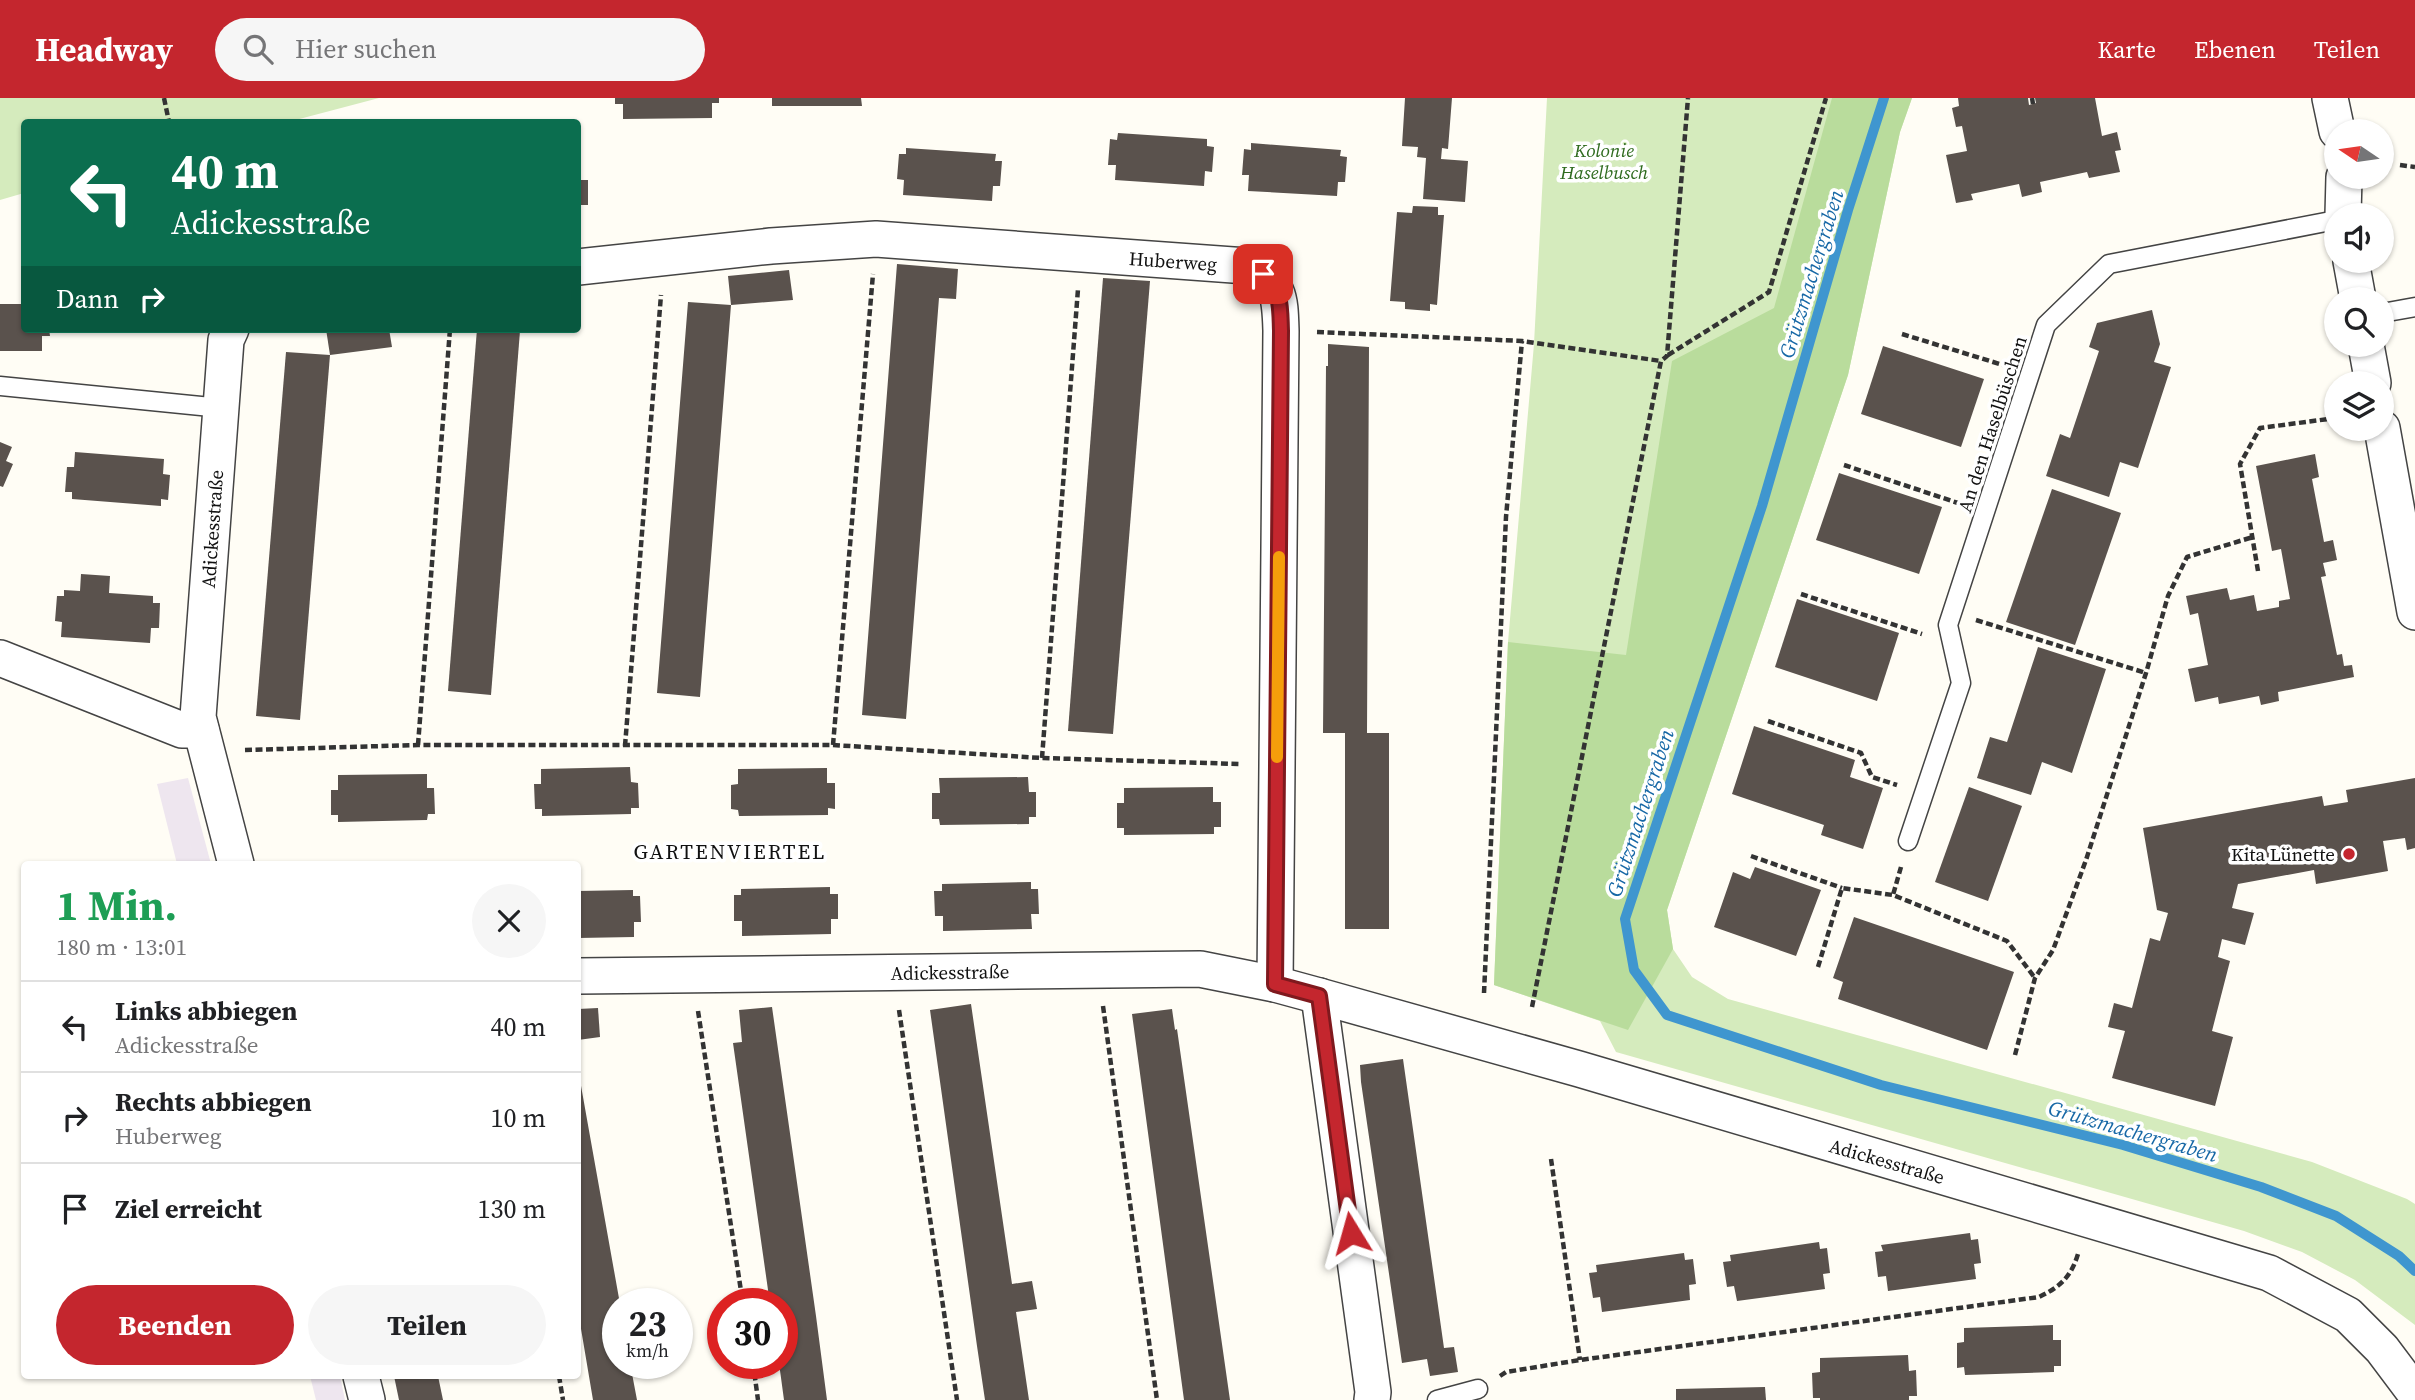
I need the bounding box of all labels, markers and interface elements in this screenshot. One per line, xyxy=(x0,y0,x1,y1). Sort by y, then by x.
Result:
search box xyxy=(215,18,705,81)
text: Headway xyxy=(35,27,173,72)
icon: search xyxy=(239,30,277,68)
text: Hier suchen xyxy=(295,31,437,67)
text: Karte xyxy=(2097,33,2156,66)
text: Ebenen xyxy=(2194,33,2276,66)
text: Teilen xyxy=(2314,33,2380,66)
north arrow xyxy=(2324,119,2394,189)
map controls xyxy=(2324,119,2394,441)
text: 40 m xyxy=(171,137,279,204)
park label: Kolonie Haselbusch xyxy=(1559,137,1649,185)
icon: left xyxy=(56,147,147,238)
water label: Grützmachergraben xyxy=(1772,186,1850,362)
text: Adickesstraße xyxy=(171,201,371,245)
button: sound xyxy=(2324,203,2394,273)
pin xyxy=(1233,244,1293,304)
street label: Huberweg xyxy=(1128,245,1218,277)
icon: arrive xyxy=(1244,255,1282,293)
icon: right xyxy=(133,280,171,318)
text: Dann xyxy=(56,281,119,317)
button: search xyxy=(2324,287,2394,357)
street label: An den Haselbüschen xyxy=(1951,332,2033,516)
button: layers xyxy=(2324,371,2394,441)
street label: Adickesstraße xyxy=(195,469,229,589)
water label: Grützmachergraben xyxy=(1599,725,1681,900)
district label: GARTENVIERTEL xyxy=(633,837,827,866)
place label: Kita Lünette xyxy=(2231,841,2335,867)
marker: Kita Lünette xyxy=(2341,846,2357,862)
text: 1 Min. xyxy=(56,876,177,934)
button: close xyxy=(472,884,546,958)
text: 180 m · 13:01 xyxy=(56,931,187,963)
street label: Adickesstraße xyxy=(891,958,1009,986)
text: Links abbiegen xyxy=(115,993,298,1029)
icon: left xyxy=(56,1008,94,1046)
text: 40 m xyxy=(491,1009,546,1045)
text: Adickesstraße xyxy=(115,1029,259,1061)
text: Rechts abbiegen xyxy=(115,1084,312,1120)
water label: Grützmachergraben xyxy=(2045,1093,2221,1169)
icon: right xyxy=(56,1099,94,1137)
text: 10 m xyxy=(491,1100,546,1136)
text: Huberweg xyxy=(115,1120,222,1152)
street label: Adickesstraße xyxy=(1826,1132,1948,1190)
icon: arrive xyxy=(56,1190,94,1228)
text: Ziel erreicht xyxy=(115,1191,262,1227)
text: 130 m xyxy=(478,1191,546,1227)
position arrow xyxy=(1314,1196,1388,1270)
button: Beenden xyxy=(56,1285,294,1365)
button: Teilen xyxy=(308,1285,546,1365)
speed limit sign: 30 xyxy=(707,1288,798,1379)
text: 23 xyxy=(629,1300,666,1348)
text: km/h xyxy=(626,1338,669,1363)

